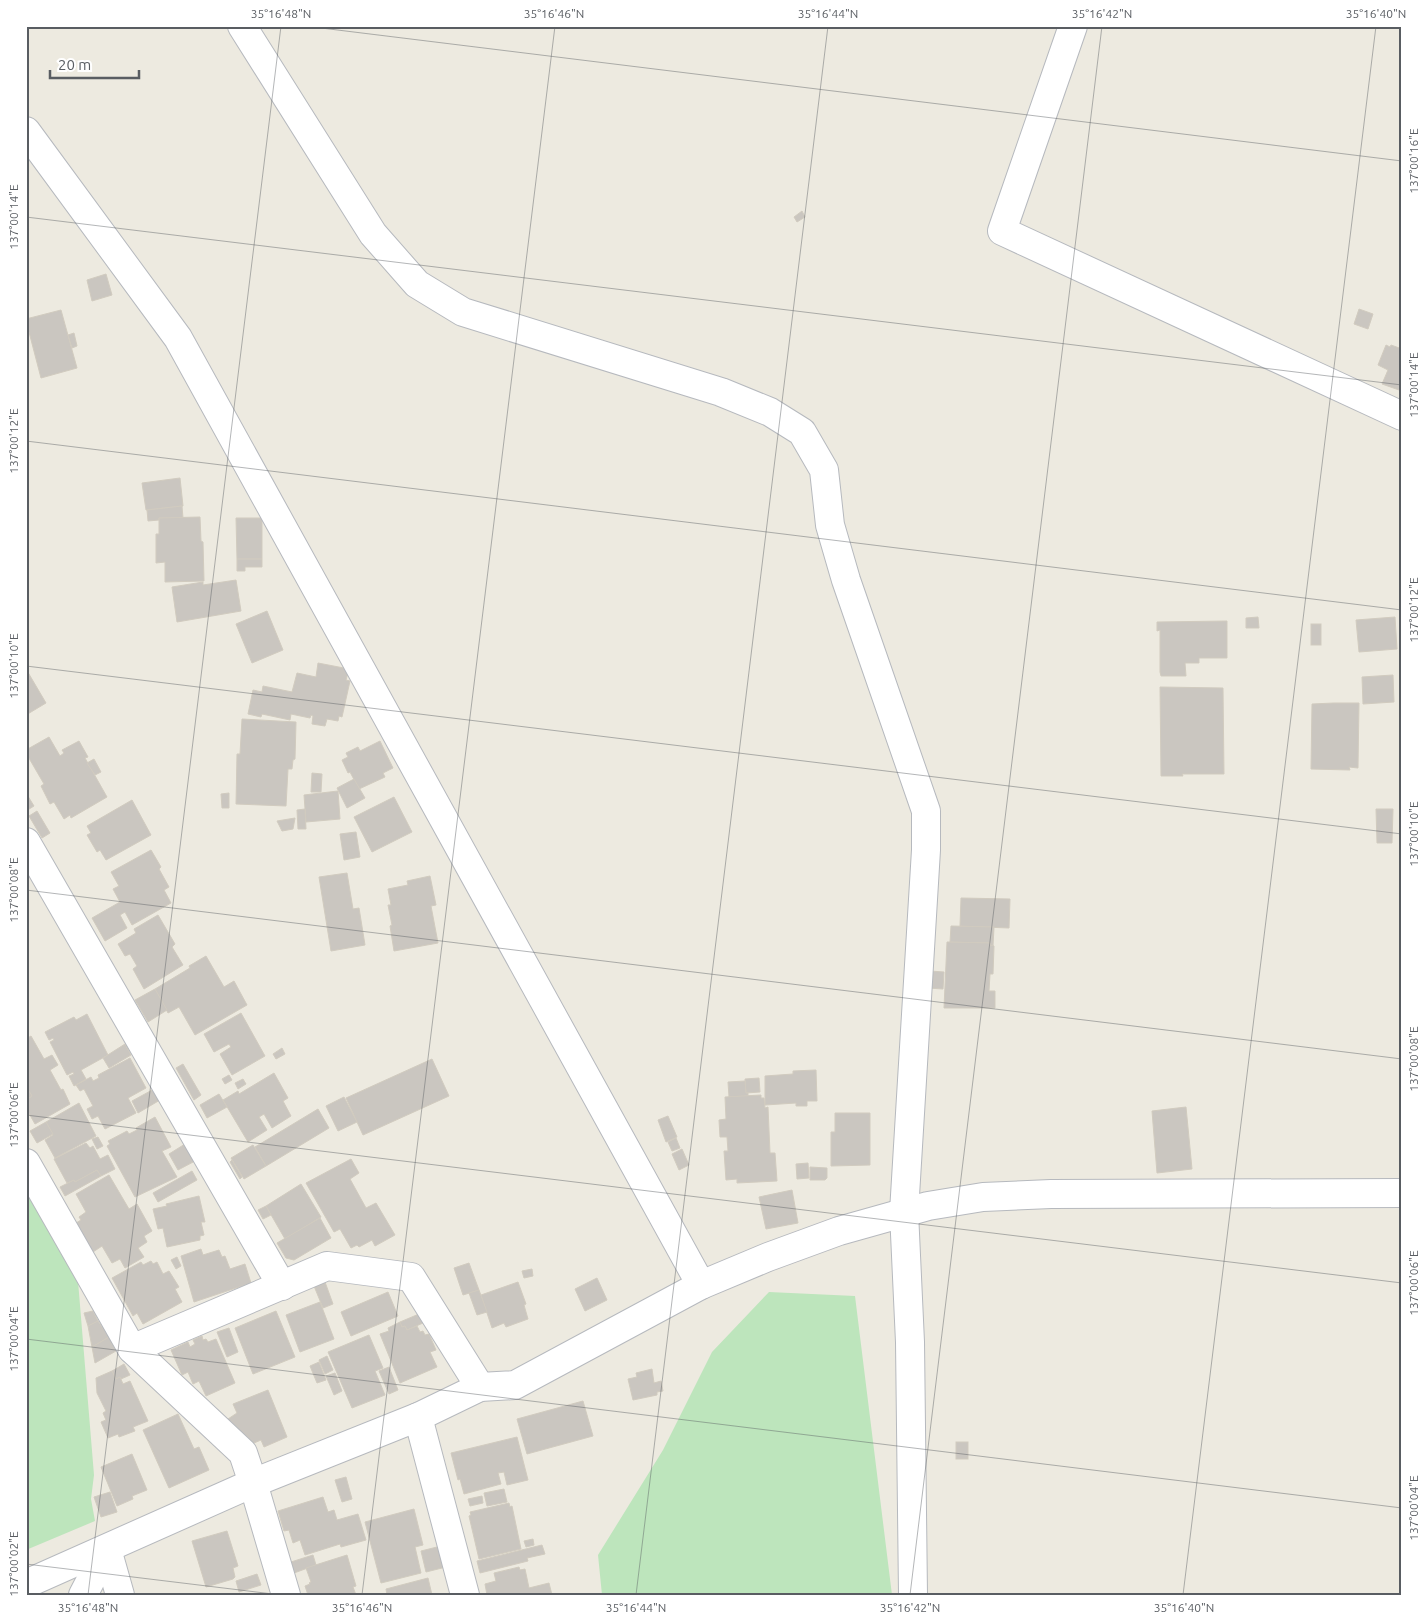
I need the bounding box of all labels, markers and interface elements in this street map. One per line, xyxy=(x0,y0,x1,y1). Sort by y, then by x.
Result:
text: 35°16'48"N xyxy=(251,7,311,20)
text: 35°16'46"N xyxy=(524,7,584,20)
text: 35°16'44"N xyxy=(798,7,858,20)
text: 35°16'42"N xyxy=(1072,7,1132,20)
text: 35°16'40"N xyxy=(1346,7,1406,20)
scale bar xyxy=(50,48,139,80)
text: 20 m xyxy=(58,56,91,73)
text: 137°00'16"E xyxy=(1407,128,1420,194)
text: 137°00'14"E xyxy=(7,184,20,250)
text: 137°00'14"E xyxy=(1407,352,1420,418)
text: 137°00'12"E xyxy=(7,408,20,474)
text: 137°00'12"E xyxy=(1407,577,1420,643)
text: 137°00'10"E xyxy=(7,633,20,699)
text: 137°00'10"E xyxy=(1407,801,1420,867)
text: 137°00'08"E xyxy=(7,857,20,923)
text: 137°00'08"E xyxy=(1407,1026,1420,1092)
text: 137°00'06"E xyxy=(7,1082,20,1148)
text: 137°00'06"E xyxy=(1407,1250,1420,1316)
text: 137°00'04"E xyxy=(7,1306,20,1372)
text: 137°00'04"E xyxy=(1407,1475,1420,1541)
text: 137°00'02"E xyxy=(7,1531,20,1597)
text: 35°16'48"N xyxy=(58,1601,118,1614)
text: 35°16'46"N xyxy=(332,1601,392,1614)
text: 35°16'44"N xyxy=(606,1601,666,1614)
text: 35°16'42"N xyxy=(880,1601,940,1614)
text: 35°16'40"N xyxy=(1154,1601,1214,1614)

